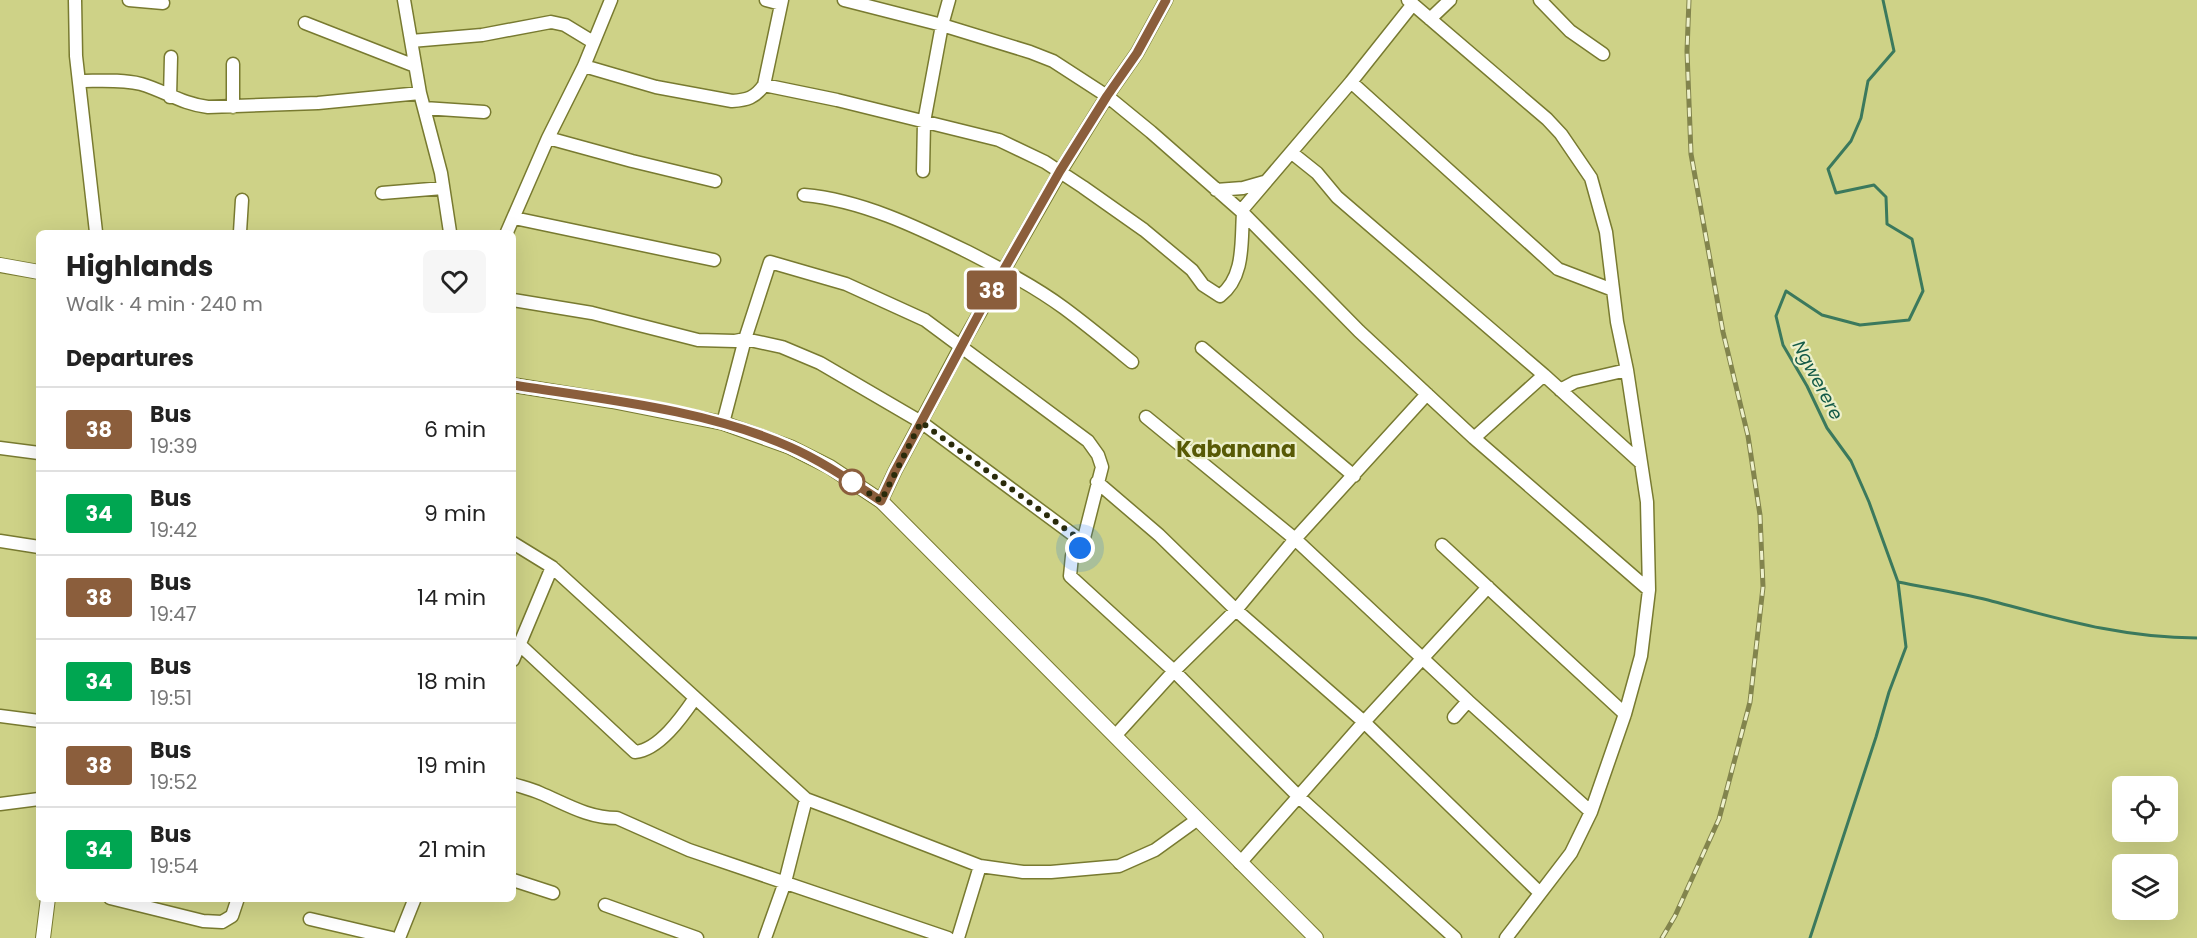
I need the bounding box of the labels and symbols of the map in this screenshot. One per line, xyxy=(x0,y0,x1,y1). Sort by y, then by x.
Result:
line badge: 38 xyxy=(965,270,1019,310)
water label: Ngwerere xyxy=(1787,336,1849,424)
district label: Kabanana xyxy=(1176,434,1296,465)
unlabelled marker xyxy=(839,469,865,495)
your location xyxy=(1065,533,1095,563)

